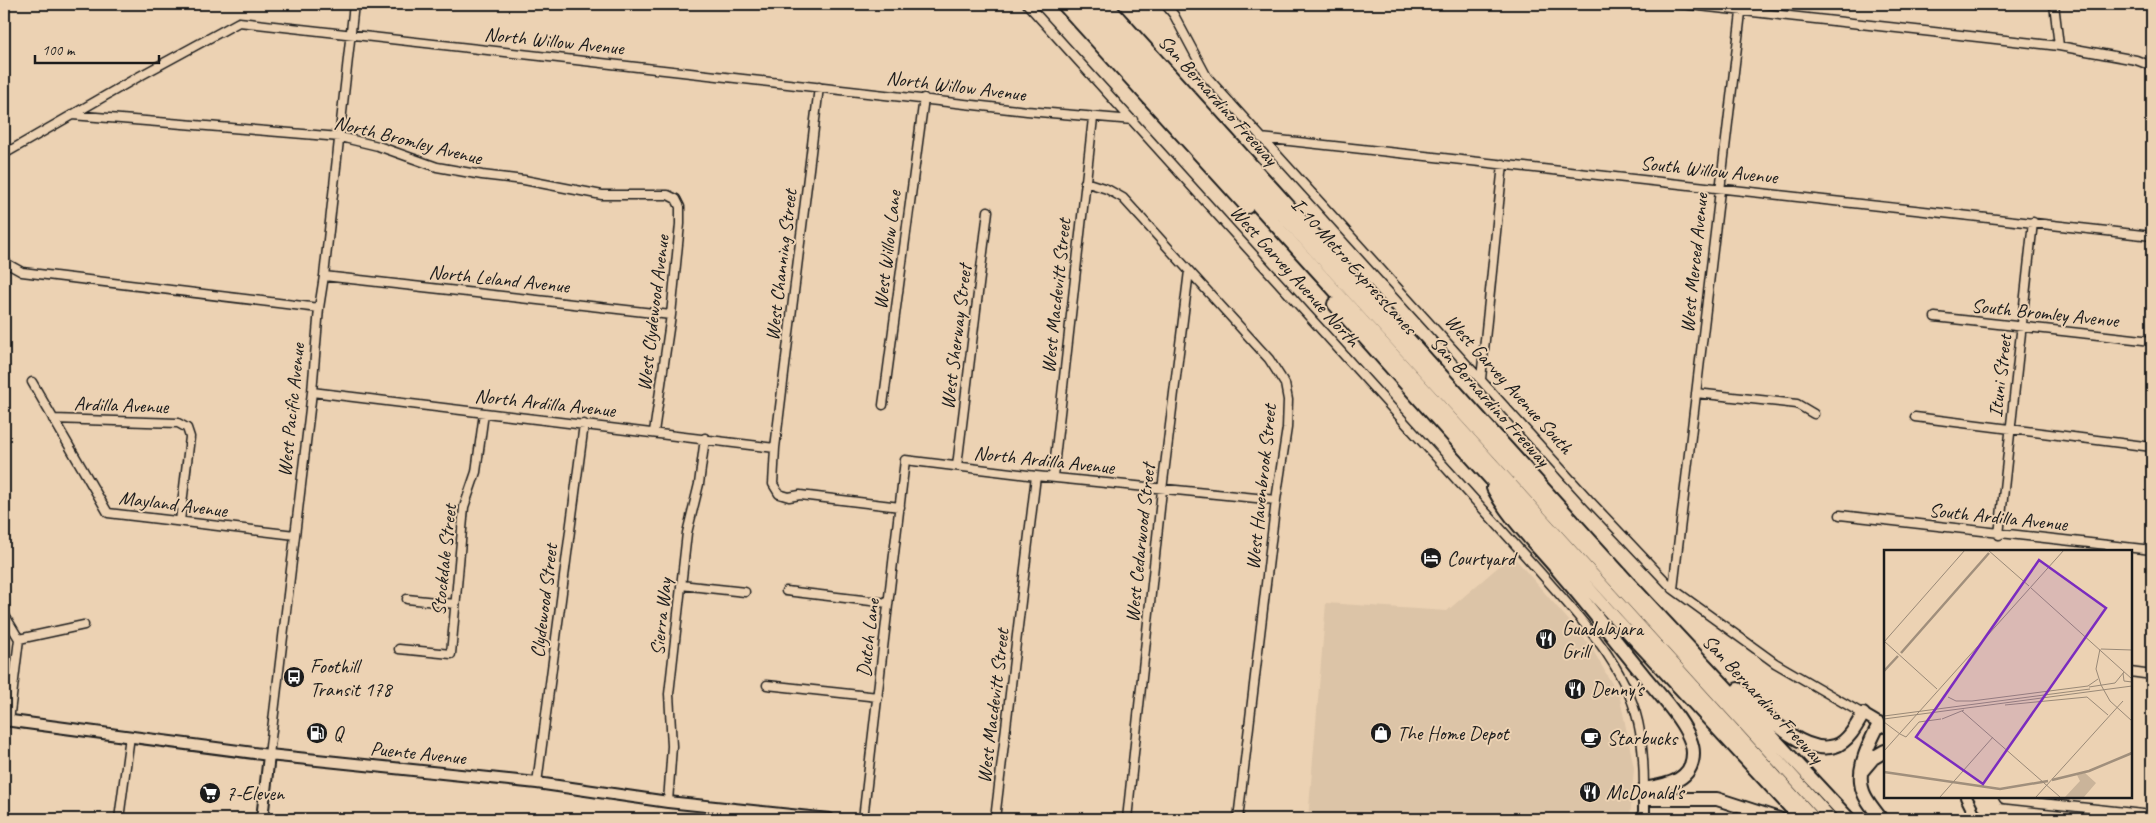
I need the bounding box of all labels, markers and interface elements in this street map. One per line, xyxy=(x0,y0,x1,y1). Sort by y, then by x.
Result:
street label: North Willow Avenue xyxy=(483,21,626,61)
street label: San Bernardino Freeway xyxy=(1153,30,1285,172)
scale bar xyxy=(35,32,159,64)
text: 100 m xyxy=(42,41,76,60)
street label: North Willow Avenue xyxy=(885,65,1028,107)
street label: North Bromley Avenue xyxy=(332,110,486,171)
street label: South Willow Avenue xyxy=(1639,150,1780,190)
street label: West Channing Street xyxy=(759,186,803,342)
street label: West Willow Lane xyxy=(867,188,907,311)
street label: West Merced Avenue xyxy=(1674,191,1714,334)
street label: I-10 Metro ExpressLanes xyxy=(1286,192,1424,341)
street label: West Garvey Avenue North xyxy=(1225,200,1366,353)
street label: West Macdevitt Street xyxy=(1035,215,1077,374)
street label: West Clydewood Avenue xyxy=(631,232,675,392)
street label: North Leland Avenue xyxy=(428,259,572,299)
street label: West Sherway Street xyxy=(935,260,978,411)
street label: South Bromley Avenue xyxy=(1970,293,2121,333)
street label: West Garvey Avenue South xyxy=(1440,309,1579,460)
street label: San Bernardino Freeway xyxy=(1425,331,1557,473)
street label: Ituni Street xyxy=(1983,331,2018,419)
street label: West Pacific Avenue xyxy=(272,341,311,478)
street label: North Ardilla Avenue xyxy=(474,383,618,423)
street label: Ardilla Avenue xyxy=(73,391,170,419)
street label: West Havenbrook Street xyxy=(1240,401,1282,571)
street label: North Ardilla Avenue xyxy=(973,440,1117,480)
street label: West Cedarwood Street xyxy=(1119,459,1161,624)
street label: Mayland Avenue xyxy=(118,485,230,523)
street label: South Ardilla Avenue xyxy=(1928,497,2070,537)
street label: Stockdale Street xyxy=(426,501,463,617)
street label: Clydewood Street xyxy=(525,540,564,659)
hotel icon: Courtyard xyxy=(1419,546,1443,570)
place label: Courtyard xyxy=(1447,546,1518,571)
inset map xyxy=(1884,550,2131,798)
street label: Sierra Way xyxy=(645,575,678,657)
street label: Dutch Lane xyxy=(851,596,885,679)
place label: Guadalajara Grill xyxy=(1562,616,1645,664)
street label: West Macdevitt Street xyxy=(971,625,1015,785)
restaurant icon: Guadalajara Grill xyxy=(1534,627,1558,651)
street label: San Bernardino Freeway xyxy=(1697,629,1831,770)
place label: Foothill Transit 178 xyxy=(310,654,393,702)
bus stop icon: Foothill Transit 178 xyxy=(282,665,306,689)
restaurant icon: Denny's xyxy=(1563,677,1587,701)
place label: Denny's xyxy=(1591,677,1645,702)
fuel station icon: Q xyxy=(305,721,329,745)
place label: Q xyxy=(333,721,345,746)
shop icon: The Home Depot xyxy=(1369,721,1393,745)
place label: The Home Depot xyxy=(1397,721,1511,746)
cafe icon: Starbucks xyxy=(1579,726,1603,750)
place label: Starbucks xyxy=(1607,726,1679,751)
street label: Puente Avenue xyxy=(369,736,468,771)
restaurant icon: McDonald's xyxy=(1578,780,1602,804)
place label: McDonald's xyxy=(1606,780,1686,805)
supermarket icon: 7-Eleven xyxy=(198,781,222,805)
place label: 7-Eleven xyxy=(226,781,285,806)

